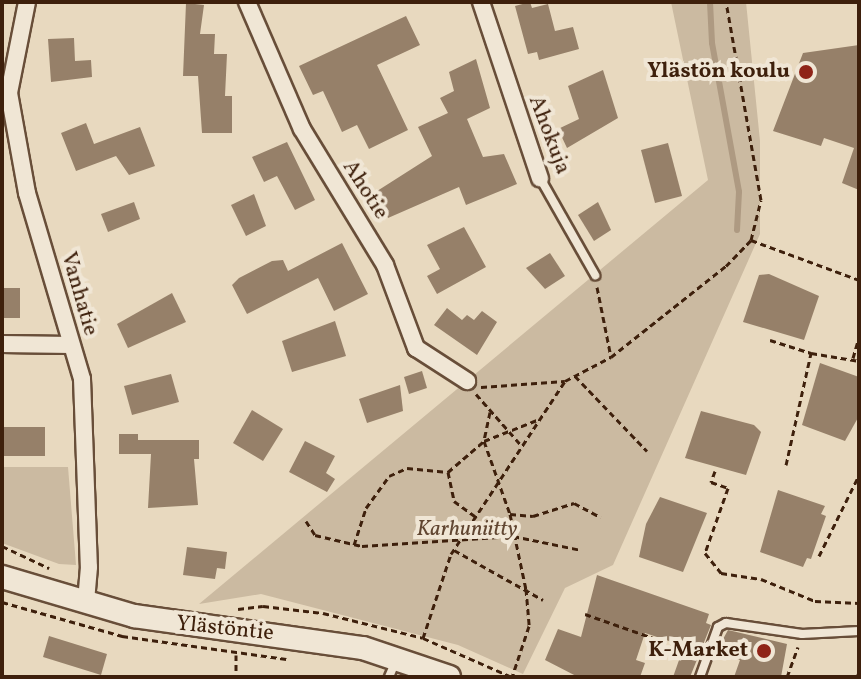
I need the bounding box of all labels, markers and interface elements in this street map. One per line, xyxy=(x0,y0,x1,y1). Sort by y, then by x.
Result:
place label: Ylästön koulu xyxy=(647,59,790,85)
marker: Ylästön koulu xyxy=(797,63,815,81)
street label: Ahokuja xyxy=(522,92,576,178)
street label: Ahotie xyxy=(336,156,394,224)
street label: Vanhatie xyxy=(54,249,104,339)
park label: Karhuniitty xyxy=(417,517,517,543)
street label: Ylästöntie xyxy=(175,611,275,647)
place label: K-Market xyxy=(648,638,748,664)
marker: K-Market xyxy=(755,642,773,660)

